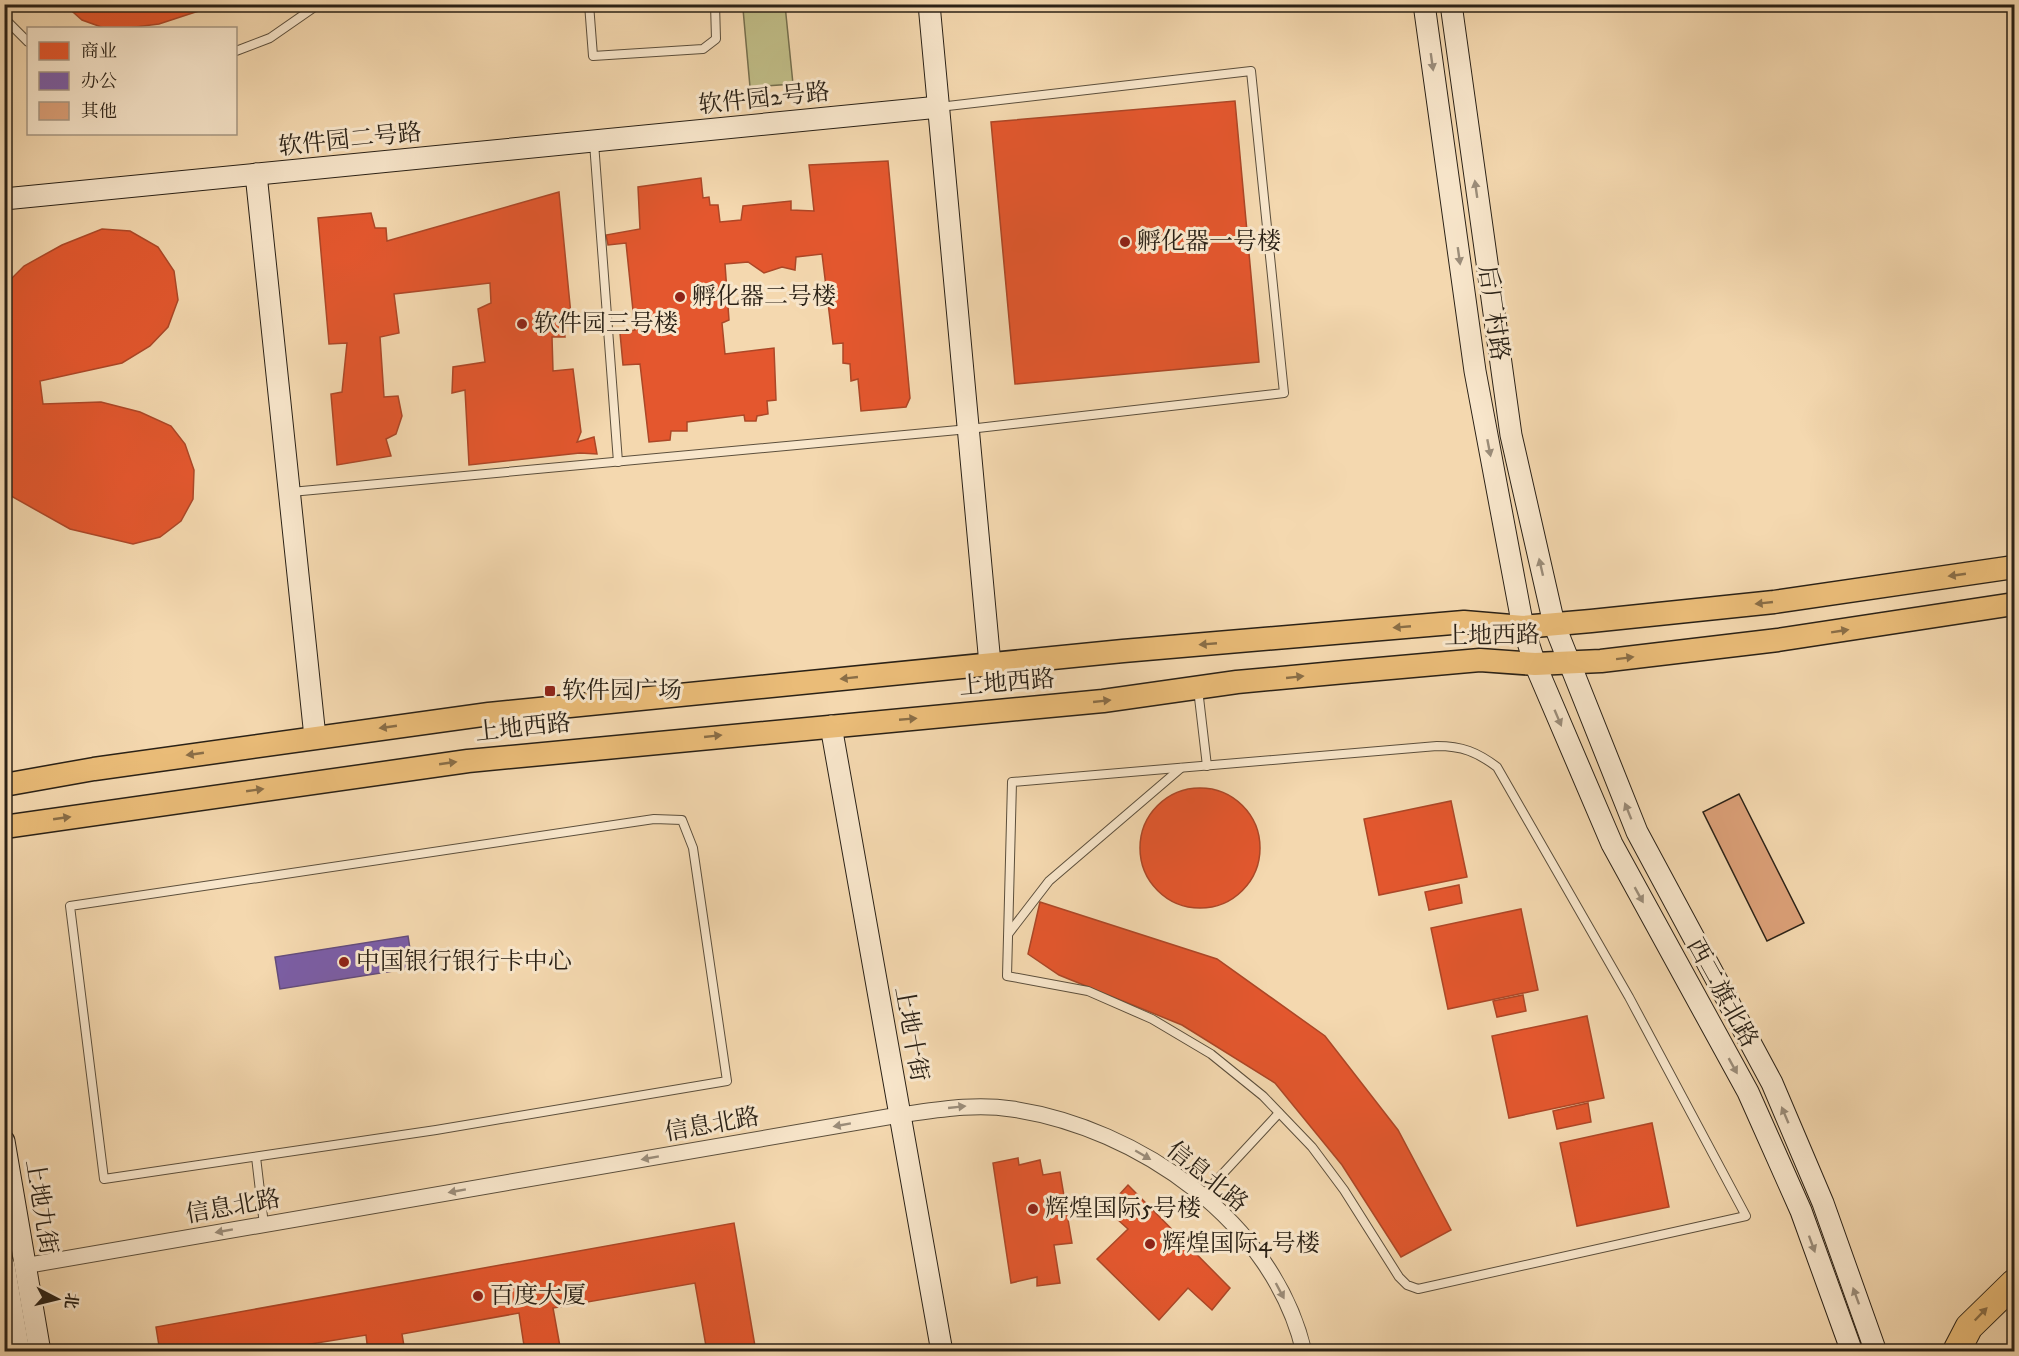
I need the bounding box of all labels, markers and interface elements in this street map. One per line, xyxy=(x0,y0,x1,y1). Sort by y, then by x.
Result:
legend xyxy=(27,27,237,135)
text: 商业 xyxy=(81,41,117,63)
one-way arrow xyxy=(1427,53,1437,72)
text: 办公 xyxy=(81,71,117,93)
street label: 软件园2号路 xyxy=(697,77,831,121)
text: 其他 xyxy=(81,101,117,123)
street label: 软件园二号路 xyxy=(277,118,423,162)
one-way arrow xyxy=(1471,179,1481,198)
place label: 孵化器一号楼 xyxy=(1137,227,1281,257)
marker: 孵化器一号楼 xyxy=(1118,235,1132,249)
one-way arrow xyxy=(1454,246,1463,265)
street label: 后厂村路 xyxy=(1471,263,1515,363)
place label: 孵化器二号楼 xyxy=(692,282,836,312)
marker: 孵化器二号楼 xyxy=(673,290,687,304)
place label: 软件园三号楼 xyxy=(534,309,678,339)
marker: 软件园三号楼 xyxy=(515,317,529,331)
one-way arrow xyxy=(1485,439,1494,458)
one-way arrow xyxy=(1536,557,1545,576)
one-way arrow xyxy=(1947,571,1966,580)
one-way arrow xyxy=(1754,598,1773,608)
street label: 上地西路 xyxy=(1444,620,1540,652)
one-way arrow xyxy=(1393,622,1412,632)
one-way arrow xyxy=(1830,626,1849,635)
one-way arrow xyxy=(1198,639,1217,648)
one-way arrow xyxy=(1616,654,1635,663)
street label: 上地西路 xyxy=(958,664,1056,702)
one-way arrow xyxy=(1286,672,1305,681)
one-way arrow xyxy=(839,673,858,683)
place label: 软件园广场 xyxy=(562,676,682,706)
marker: 软件园广场 xyxy=(543,684,557,698)
one-way arrow xyxy=(1092,696,1111,705)
street label: 上地西路 xyxy=(474,708,572,748)
one-way arrow xyxy=(1553,709,1563,727)
one-way arrow xyxy=(898,714,917,724)
one-way arrow xyxy=(379,723,398,732)
one-way arrow xyxy=(704,731,723,741)
one-way arrow xyxy=(186,750,205,759)
one-way arrow xyxy=(439,759,458,768)
one-way arrow xyxy=(246,786,265,795)
one-way arrow xyxy=(1623,802,1632,820)
one-way arrow xyxy=(53,814,72,823)
one-way arrow xyxy=(1634,887,1644,904)
street label: 西二旗北路 xyxy=(1680,933,1764,1053)
place label: 中国银行银行卡中心 xyxy=(356,947,572,977)
marker: 中国银行银行卡中心 xyxy=(337,955,351,969)
street label: 上地十街 xyxy=(888,984,934,1084)
one-way arrow xyxy=(1728,1058,1738,1075)
street label: 信息北路 xyxy=(662,1102,762,1148)
one-way arrow xyxy=(948,1102,967,1112)
one-way arrow xyxy=(1780,1106,1789,1124)
one-way arrow xyxy=(832,1121,851,1130)
street label: 信息北路 xyxy=(1160,1135,1254,1219)
one-way arrow xyxy=(1135,1150,1151,1161)
one-way arrow xyxy=(640,1154,659,1163)
street label: 上地九街 xyxy=(19,1157,63,1257)
street label: 信息北路 xyxy=(183,1184,283,1230)
one-way arrow xyxy=(448,1187,467,1196)
place label: 辉煌国际5号楼 xyxy=(1045,1194,1201,1224)
marker: 辉煌国际5号楼 xyxy=(1026,1202,1040,1216)
one-way arrow xyxy=(214,1227,233,1236)
place label: 辉煌国际4号楼 xyxy=(1162,1229,1320,1259)
one-way arrow xyxy=(1808,1235,1818,1253)
marker: 辉煌国际4号楼 xyxy=(1143,1237,1157,1251)
north arrow xyxy=(27,1269,87,1329)
place label: 百度大厦 xyxy=(490,1281,586,1311)
one-way arrow xyxy=(1275,1282,1285,1299)
one-way arrow xyxy=(1851,1287,1861,1305)
marker: 百度大厦 xyxy=(471,1289,485,1303)
text: 北 xyxy=(60,1292,82,1310)
one-way arrow xyxy=(1974,1307,1988,1321)

